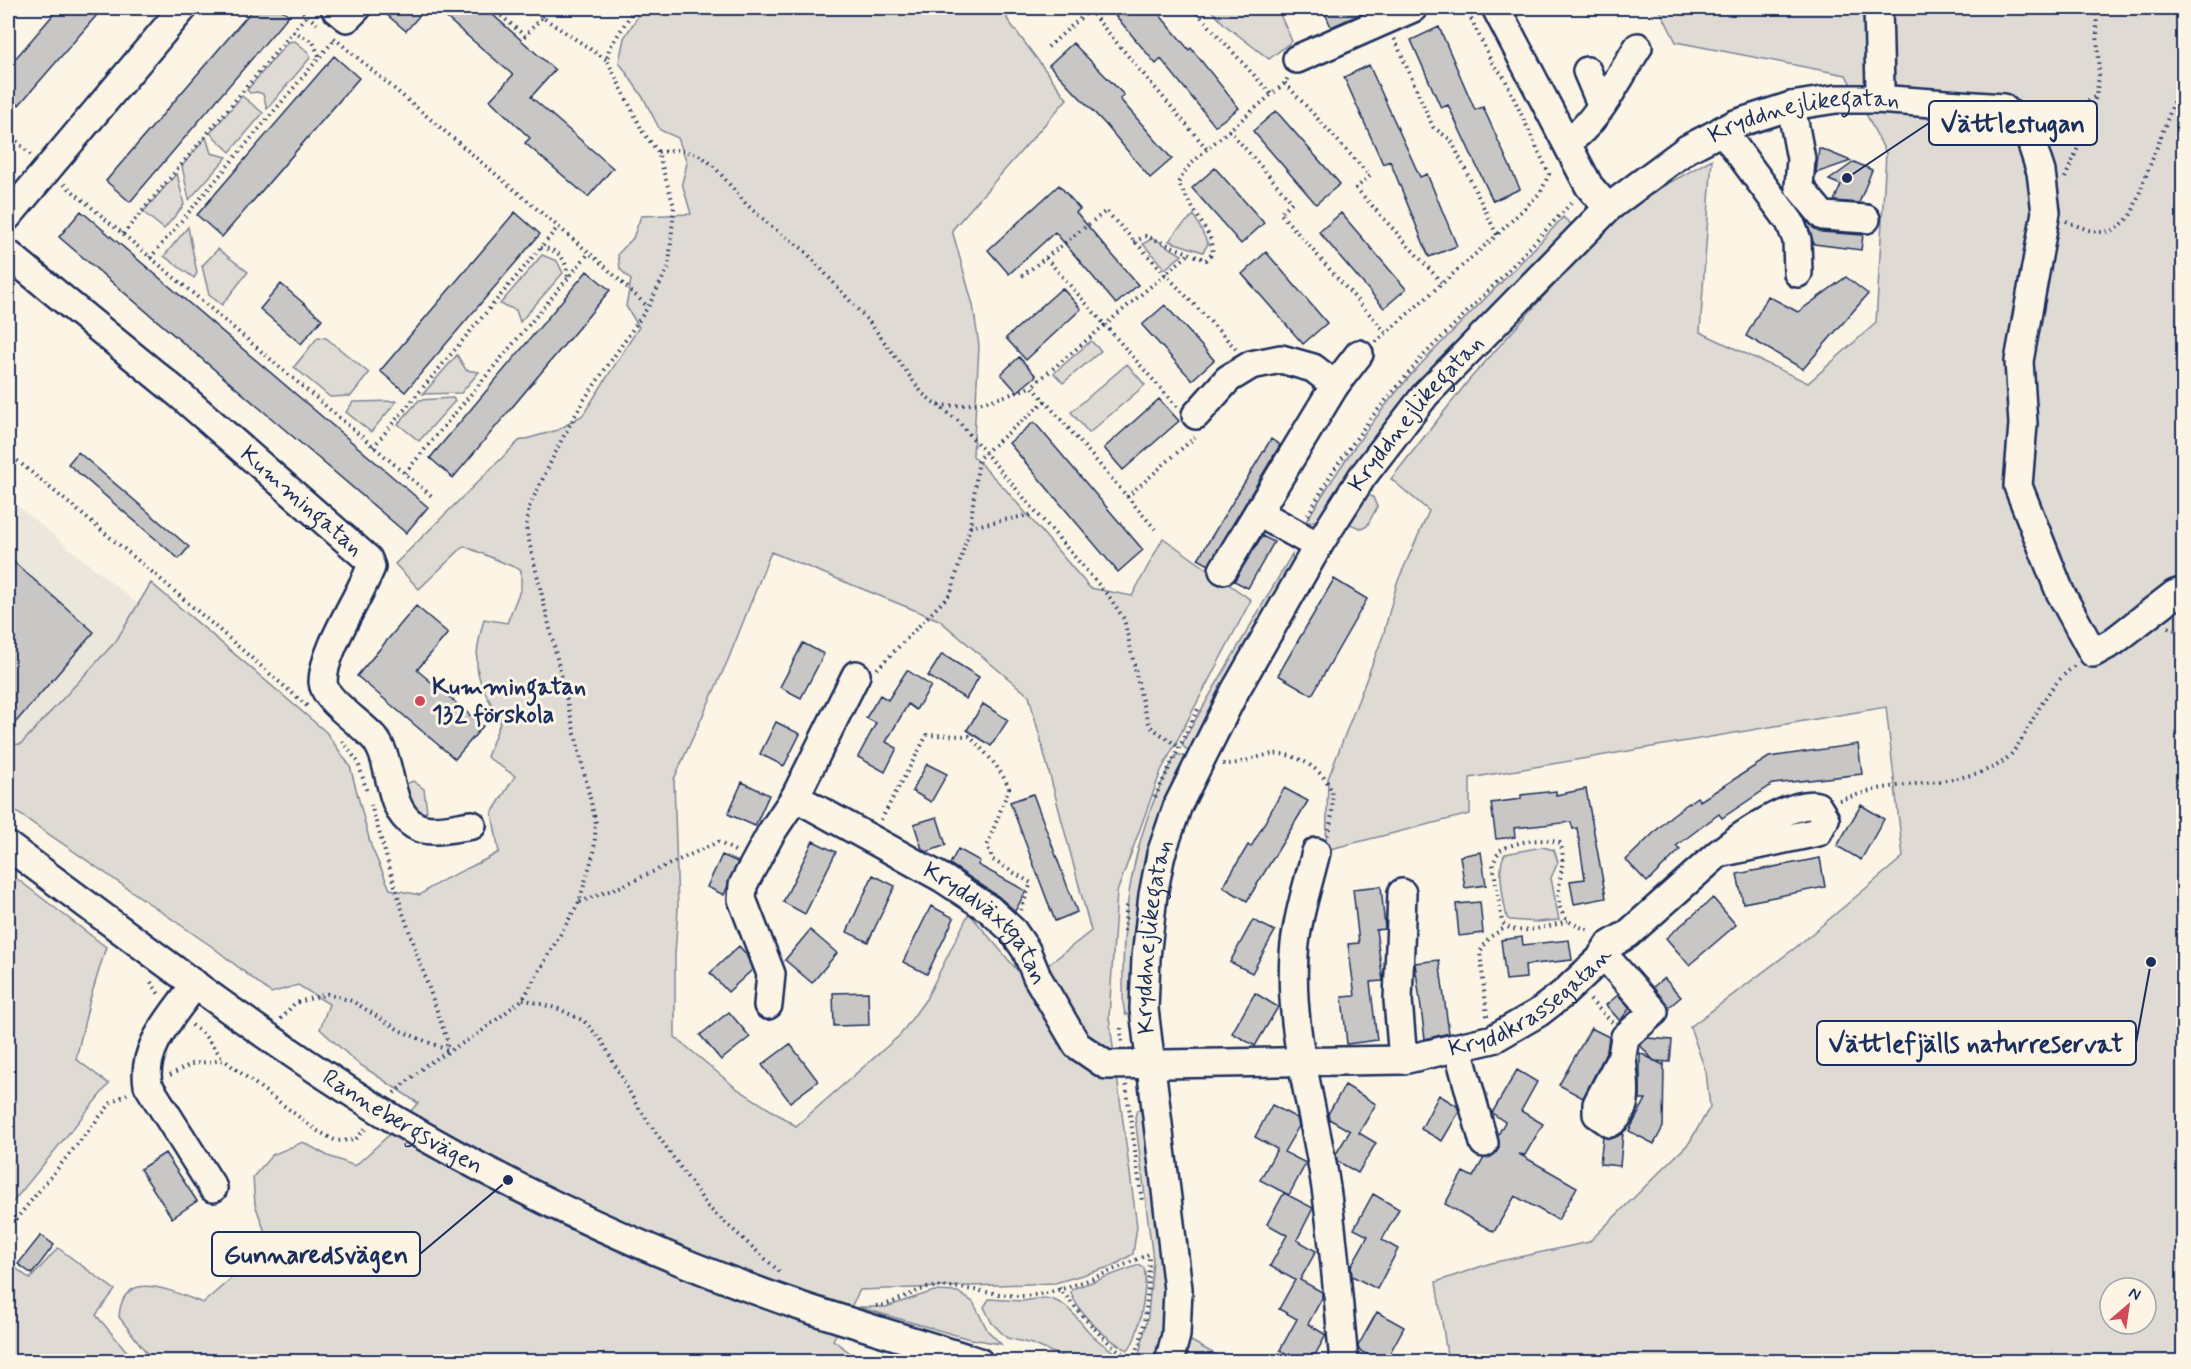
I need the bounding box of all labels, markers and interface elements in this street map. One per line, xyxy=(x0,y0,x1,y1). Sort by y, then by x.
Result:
street label: Kryddnejlikegatan xyxy=(1703,83,1901,151)
callout: Vättlestugan xyxy=(1929,101,2097,145)
text: Vättlestugan xyxy=(1941,108,2085,143)
street label: Kryddnejlikegatan xyxy=(1341,328,1491,498)
street label: Kummingatan xyxy=(234,439,370,564)
place label: Kummingatan 132 förskola xyxy=(432,672,586,731)
marker: Kummingatan 132 förskola xyxy=(413,694,427,708)
street label: Kryddnejlikegatan xyxy=(1128,835,1181,1036)
street label: Kryddväxtgatan xyxy=(918,855,1054,991)
street label: Kryddkrassegatan xyxy=(1445,942,1619,1064)
callout: Vättlefjälls naturreservat xyxy=(1817,1021,2136,1065)
text: Vättlefjälls naturreservat xyxy=(1829,1028,2123,1063)
street label: Rannebergsvägen xyxy=(316,1062,489,1181)
callout: Gunnaredsvägen xyxy=(212,1232,420,1276)
text: Gunnaredsvägen xyxy=(224,1239,408,1274)
north arrow xyxy=(2098,1276,2158,1336)
text: N xyxy=(2125,1282,2144,1306)

